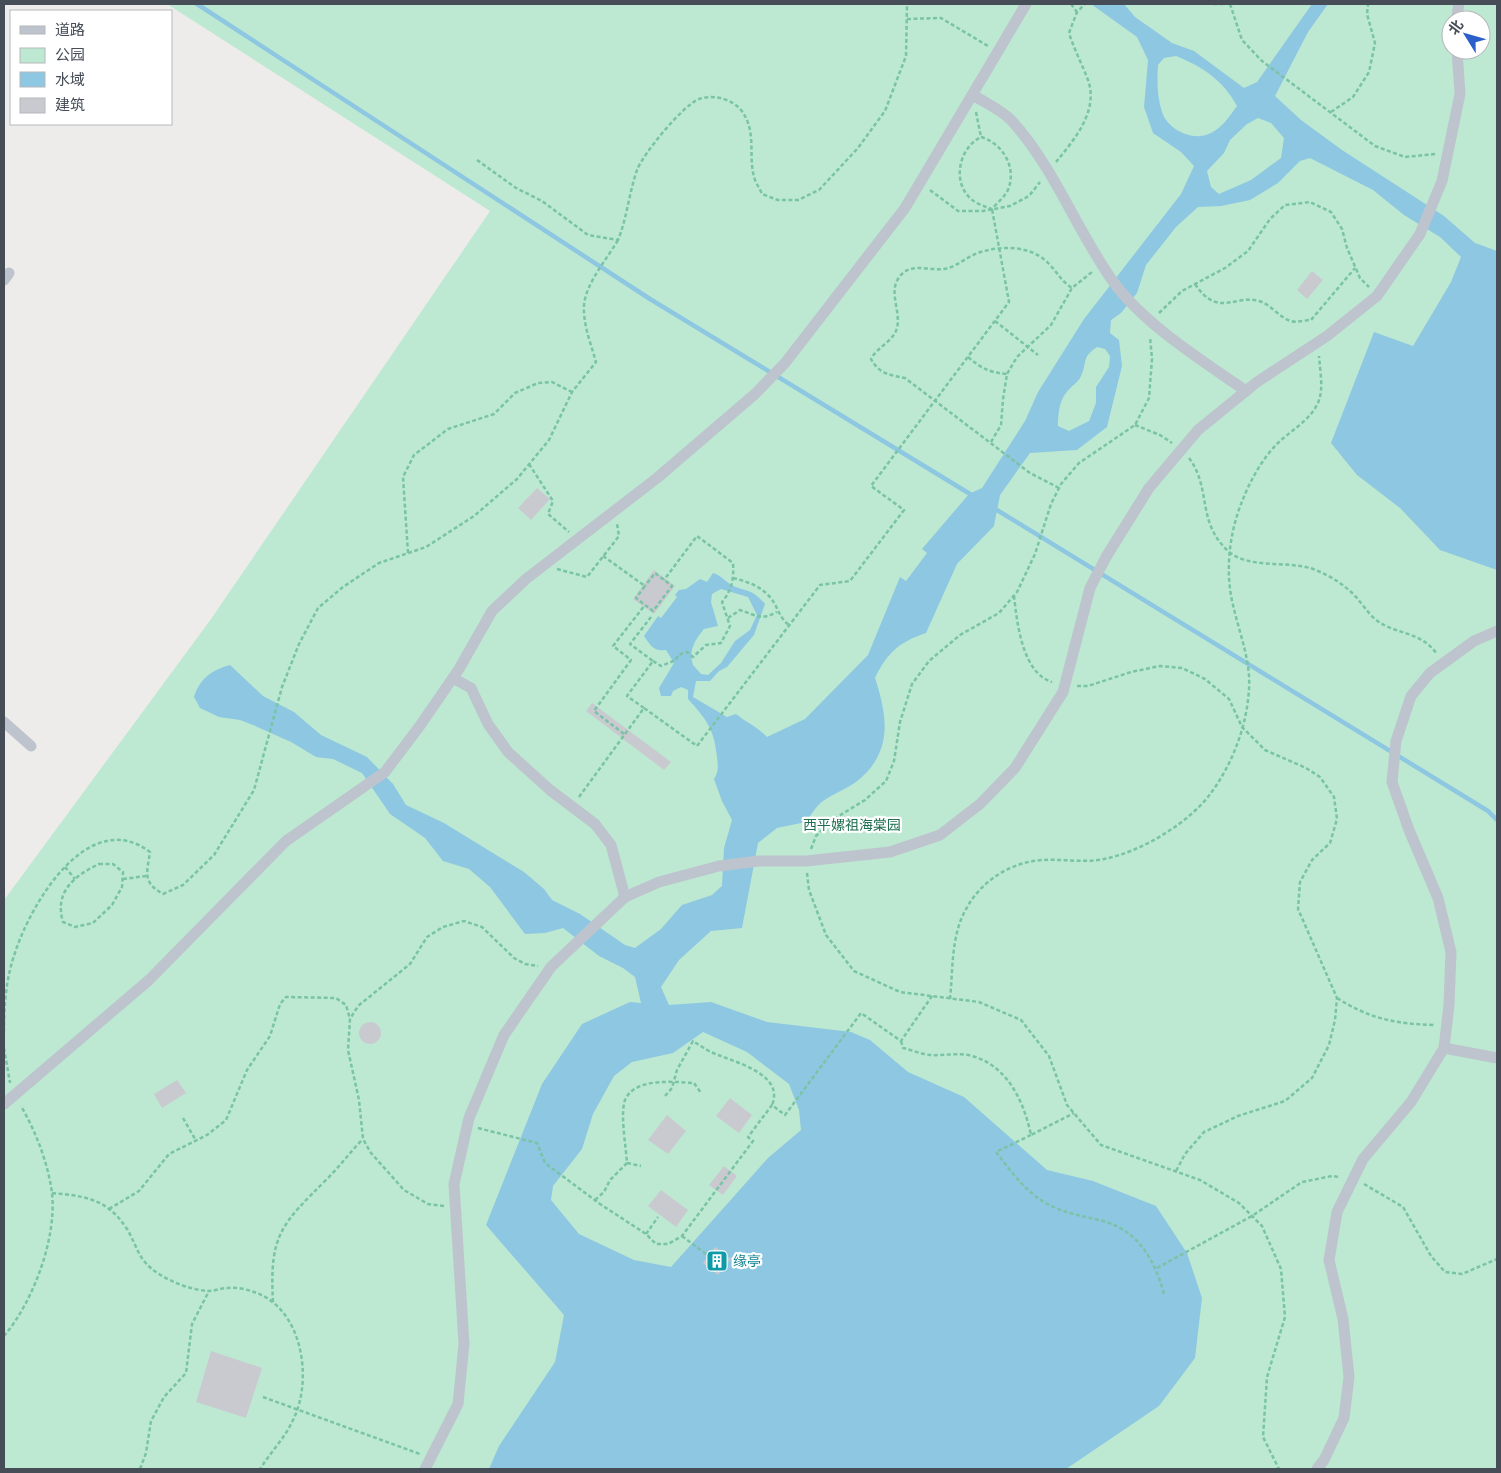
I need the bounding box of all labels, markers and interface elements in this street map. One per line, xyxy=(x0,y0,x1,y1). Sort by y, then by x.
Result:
legend xyxy=(10,10,172,125)
north arrow xyxy=(1441,10,1491,60)
text: 北 xyxy=(1444,16,1467,38)
text: 道路 xyxy=(55,19,85,40)
text: 公园 xyxy=(55,44,85,65)
text: 水域 xyxy=(55,69,85,90)
text: 建筑 xyxy=(55,94,85,115)
park label: 西平嫘祖海棠园 xyxy=(803,816,901,834)
building icon: 缘亭 xyxy=(705,1249,729,1273)
place label: 缘亭 xyxy=(733,1252,761,1270)

